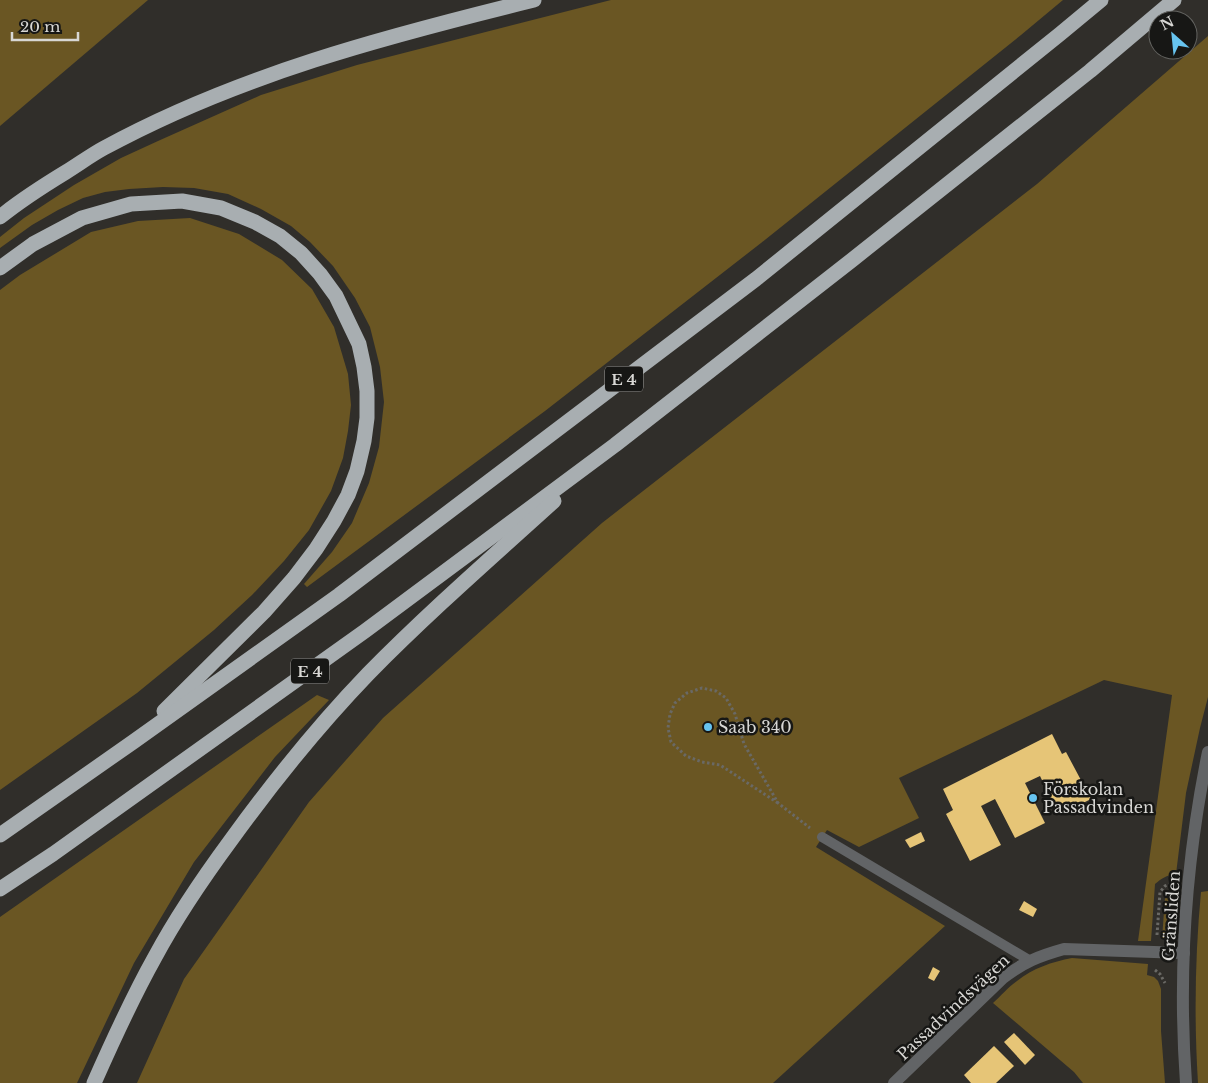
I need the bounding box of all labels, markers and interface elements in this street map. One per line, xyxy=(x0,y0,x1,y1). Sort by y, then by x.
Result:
scale bar xyxy=(12,10,79,42)
north arrow xyxy=(1148,10,1198,60)
text: N xyxy=(1157,12,1177,34)
text: 20 m xyxy=(20,17,60,36)
road number: E 4 xyxy=(605,366,643,392)
road number: E 4 xyxy=(291,658,329,684)
place label: Saab 340 xyxy=(718,717,792,737)
marker: Saab 340 xyxy=(702,721,714,733)
place label: Förskolan Passadvinden xyxy=(1043,779,1154,817)
marker: Förskolan Passadvinden xyxy=(1027,792,1039,804)
street label: Gränsliden xyxy=(1158,870,1184,962)
street label: Passadvindsvägen xyxy=(893,950,1013,1064)

